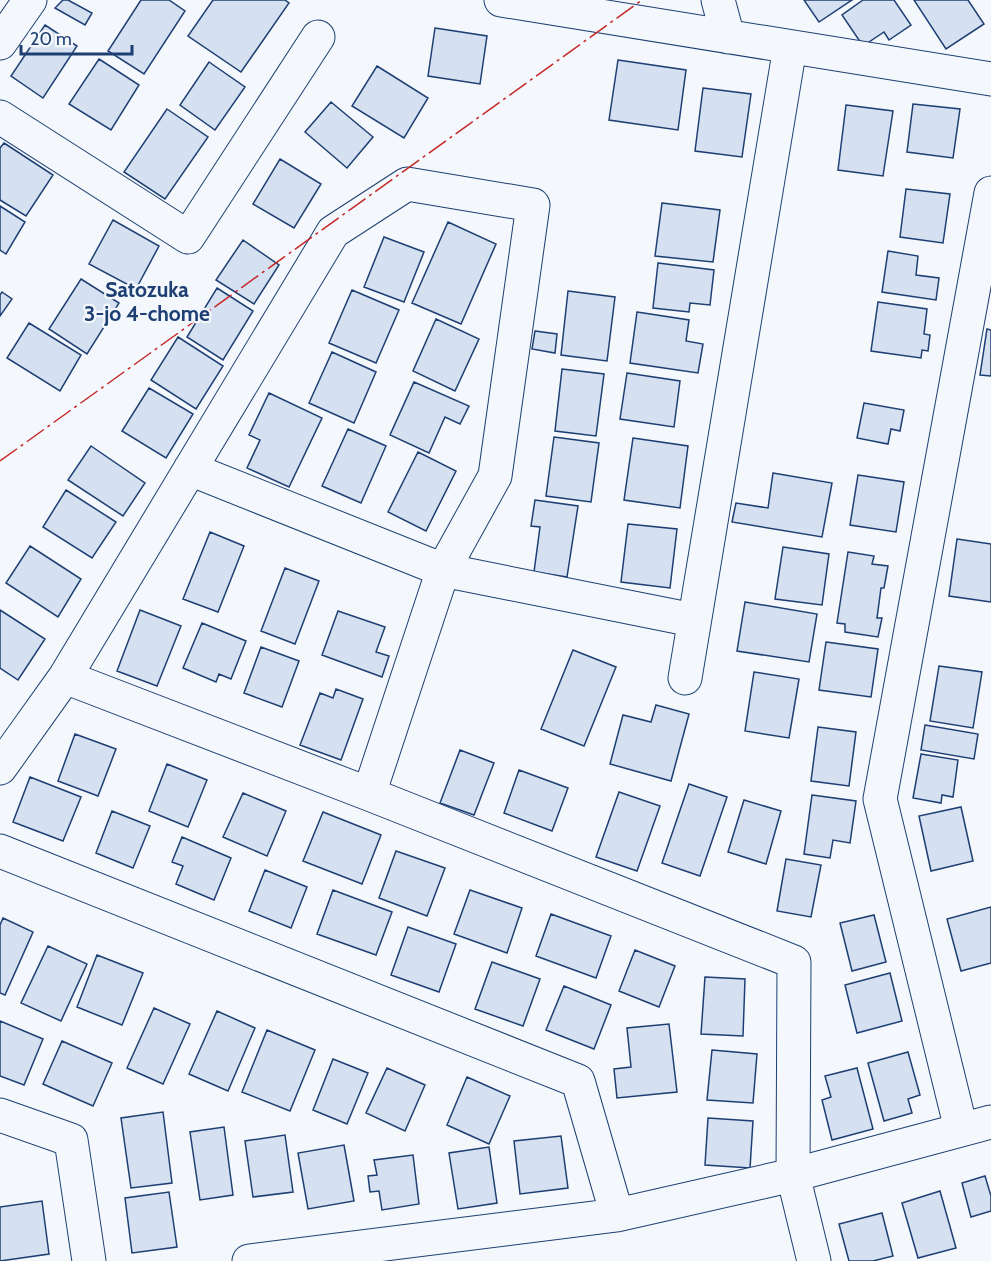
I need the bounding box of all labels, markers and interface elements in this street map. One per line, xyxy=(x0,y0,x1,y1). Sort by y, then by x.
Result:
scale bar xyxy=(21,18,132,56)
text: 20 m xyxy=(30,28,72,50)
district label: Satozuka 3-jo 4-chome xyxy=(84,277,210,326)

